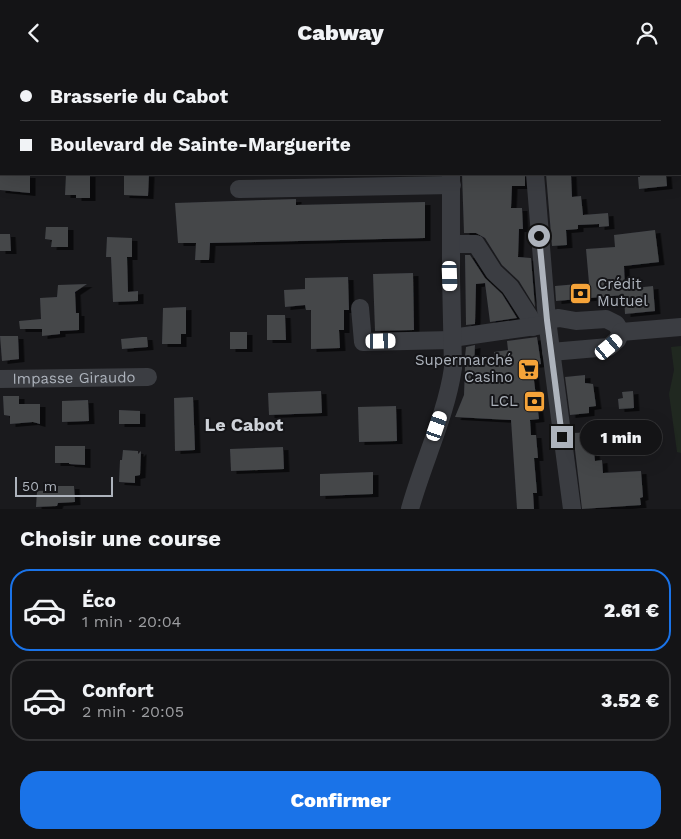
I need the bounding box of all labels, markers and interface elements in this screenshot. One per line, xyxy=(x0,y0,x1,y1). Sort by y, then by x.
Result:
icon: back xyxy=(20,19,48,47)
icon: person xyxy=(633,19,661,47)
text: Cabway xyxy=(297,20,384,45)
text: Brasserie du Cabot xyxy=(50,85,228,108)
text: Boulevard de Sainte-Marguerite xyxy=(50,133,351,156)
route start xyxy=(528,225,550,247)
car xyxy=(441,261,458,291)
place label: Crédit Mutuel xyxy=(597,275,648,310)
bank icon: Crédit Mutuel xyxy=(569,281,593,305)
car xyxy=(592,332,625,362)
car xyxy=(365,333,396,349)
place label: Supermarché Casino xyxy=(415,351,513,386)
supermarket icon: Supermarché Casino xyxy=(517,357,541,381)
street label: Impasse Giraudo xyxy=(12,368,136,388)
bank icon: LCL xyxy=(522,389,546,413)
place label: LCL xyxy=(490,392,518,410)
car xyxy=(425,409,448,443)
district label: Le Cabot xyxy=(205,414,284,435)
callout: 1 min xyxy=(580,419,662,455)
route end xyxy=(551,426,573,448)
text: 1 min xyxy=(600,428,642,447)
scale bar xyxy=(15,474,112,497)
text: 50 m xyxy=(22,478,57,494)
text: Choisir une course xyxy=(20,526,221,551)
icon: car xyxy=(22,588,67,633)
text: Éco xyxy=(82,589,116,612)
text: 2.61 € xyxy=(604,599,659,622)
text: 1 min · 20:04 xyxy=(82,612,181,631)
icon: car xyxy=(22,678,67,723)
text: Confort xyxy=(82,679,153,702)
text: 3.52 € xyxy=(601,689,659,712)
text: 2 min · 20:05 xyxy=(82,702,184,721)
button: Confirmer xyxy=(20,771,661,829)

